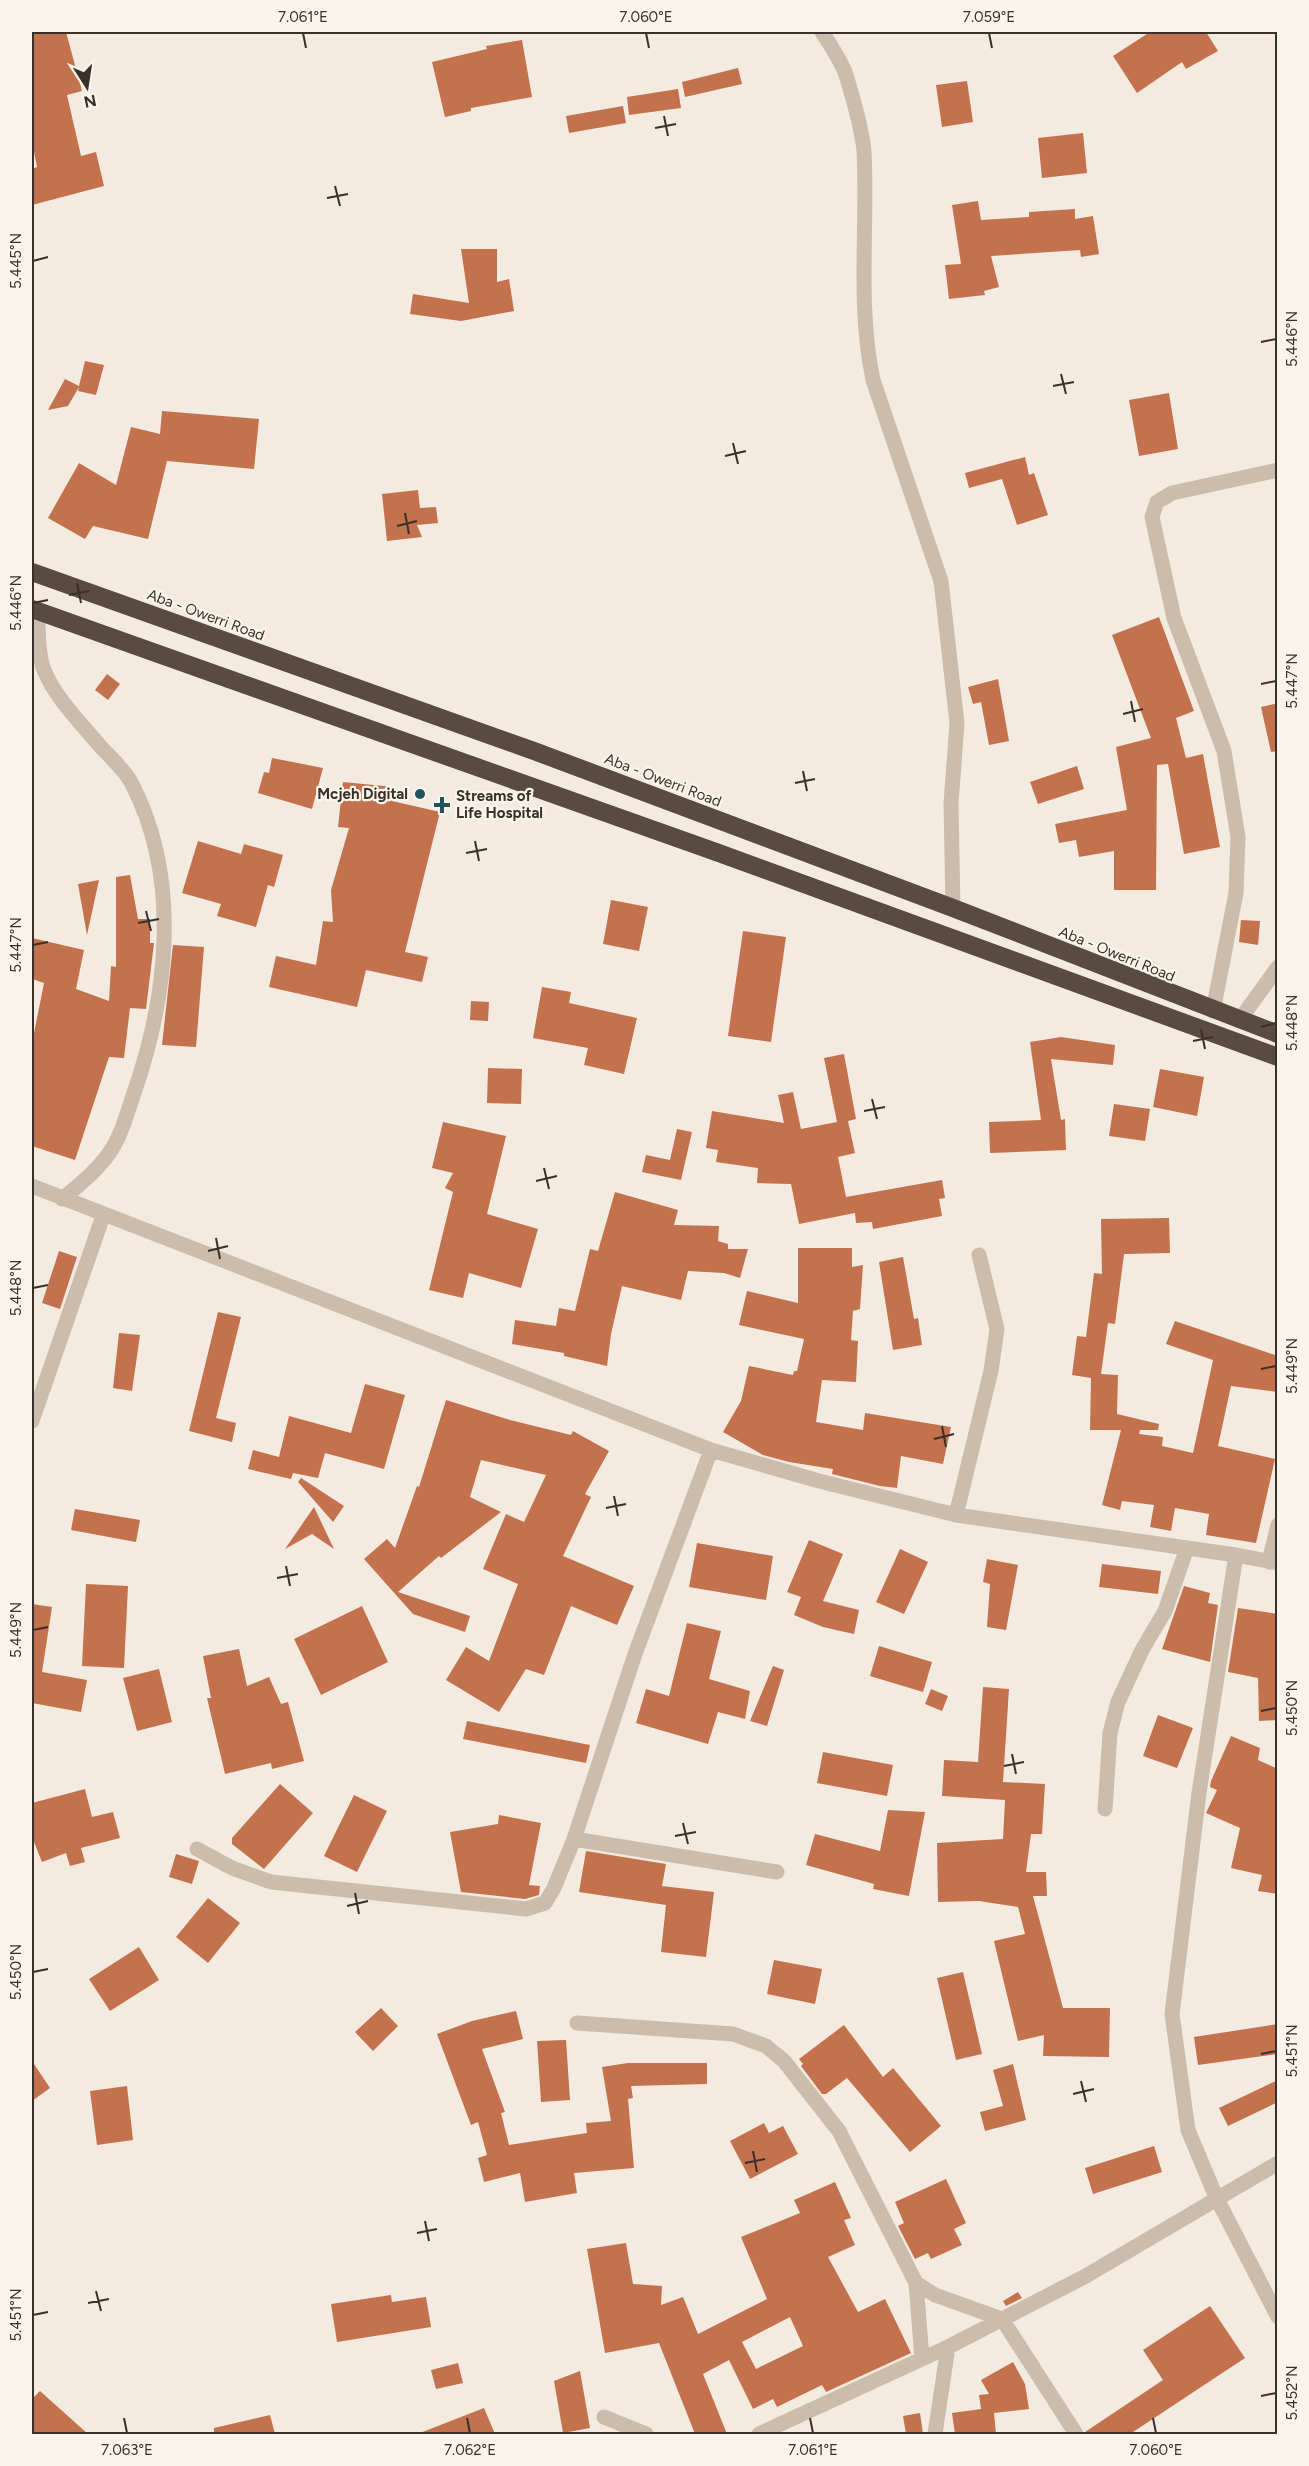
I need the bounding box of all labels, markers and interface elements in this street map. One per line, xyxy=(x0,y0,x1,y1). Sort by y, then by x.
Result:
text: 7.061°E xyxy=(278,8,328,26)
text: 7.060°E xyxy=(619,8,673,26)
text: 7.059°E xyxy=(963,8,1015,26)
north arrow xyxy=(57,57,117,117)
text: N xyxy=(82,91,98,112)
text: 5.445°N xyxy=(7,233,25,289)
text: 5.446°N xyxy=(1283,311,1301,367)
text: 5.446°N xyxy=(7,575,25,631)
street label: Aba - Owerri Road xyxy=(145,585,267,645)
text: 5.447°N xyxy=(1283,653,1301,709)
street label: Aba - Owerri Road xyxy=(602,749,724,811)
place label: Mcjeh Digital xyxy=(317,785,408,803)
marker: Mcjeh Digital xyxy=(413,787,427,801)
place label: Streams of Life Hospital xyxy=(456,787,543,822)
marker: Streams of Life Hospital xyxy=(433,796,451,814)
text: 5.447°N xyxy=(7,917,25,973)
street label: Aba - Owerri Road xyxy=(1056,923,1178,985)
text: 5.448°N xyxy=(1283,995,1301,1051)
text: 5.448°N xyxy=(7,1260,25,1316)
text: 5.449°N xyxy=(1283,1338,1301,1394)
text: 5.449°N xyxy=(7,1602,25,1658)
text: 5.450°N xyxy=(1283,1680,1301,1736)
text: 5.450°N xyxy=(7,1944,25,2000)
text: 5.451°N xyxy=(1283,2024,1301,2078)
text: 5.451°N xyxy=(7,2288,25,2342)
text: 5.452°N xyxy=(1283,2365,1301,2421)
text: 7.063°E xyxy=(101,2441,153,2459)
text: 7.062°E xyxy=(444,2441,496,2459)
text: 7.061°E xyxy=(788,2441,838,2459)
text: 7.060°E xyxy=(1129,2441,1183,2459)

